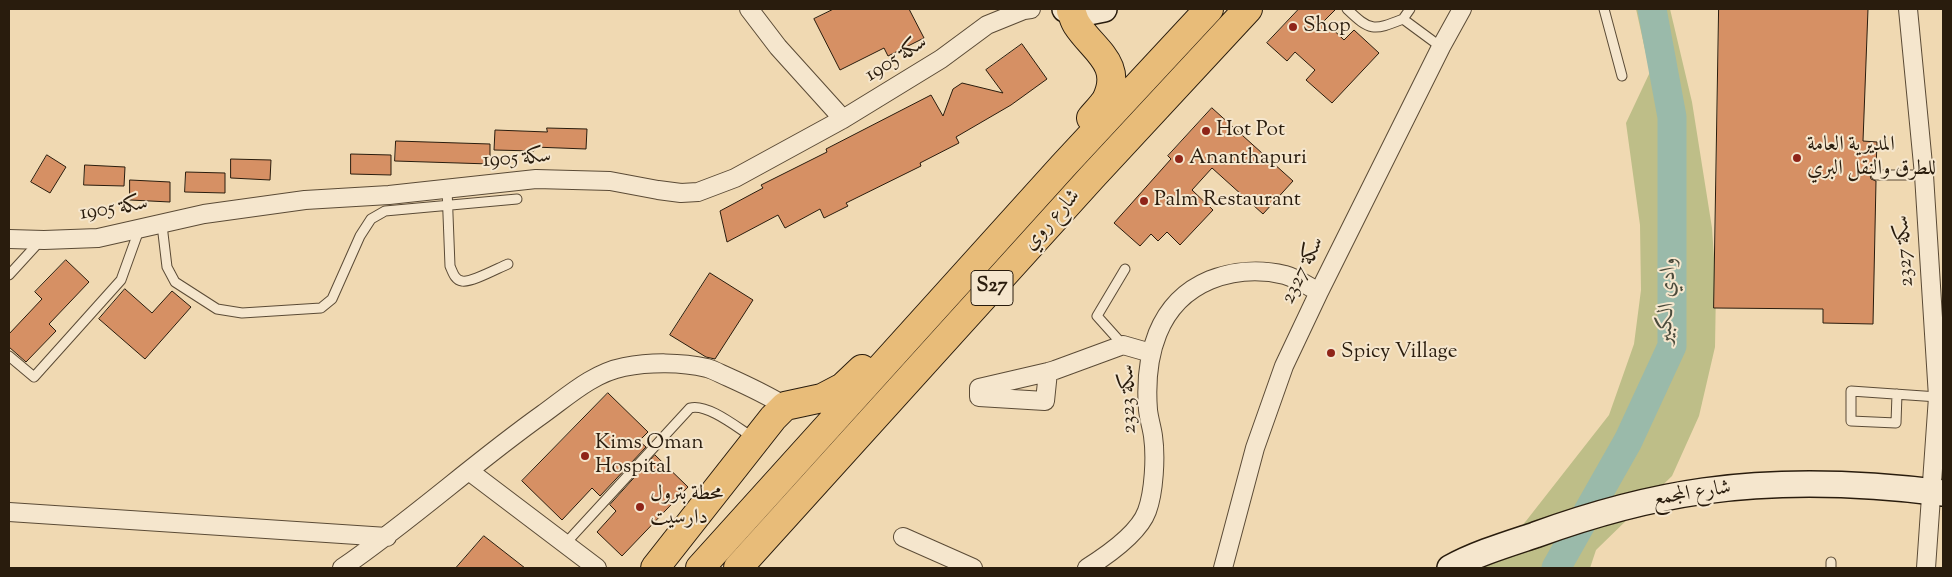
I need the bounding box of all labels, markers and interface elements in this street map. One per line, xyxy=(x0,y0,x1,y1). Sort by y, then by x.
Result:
place label: Shop xyxy=(1303,14,1351,40)
marker: Shop xyxy=(1287,21,1299,33)
street label: سكة 1905 xyxy=(861,31,933,89)
place label: Hot Pot xyxy=(1216,118,1285,144)
marker: Hot Pot xyxy=(1200,125,1212,137)
place label: المديرية العامة للطرق والنقل البري xyxy=(1807,133,1936,183)
street label: سكة 1905 xyxy=(482,145,552,175)
place label: Ananthapuri xyxy=(1189,146,1307,172)
marker: المديرية العامة للطرق والنقل البري xyxy=(1791,152,1803,164)
marker: Ananthapuri xyxy=(1173,153,1185,165)
street label: شارع روي xyxy=(1019,185,1087,257)
place label: Palm Restaurant xyxy=(1154,188,1301,214)
street label: سكة 1905 xyxy=(78,192,150,228)
marker: Palm Restaurant xyxy=(1138,195,1150,207)
street label: سكة 2327 xyxy=(1891,214,1921,288)
street label: سكة 2327 xyxy=(1277,233,1331,309)
water label: وادي الكبير xyxy=(1654,256,1684,346)
road number: S27 xyxy=(971,270,1013,306)
place label: Spicy Village xyxy=(1341,340,1458,366)
marker: Spicy Village xyxy=(1325,347,1337,359)
street label: سكة 2323 xyxy=(1116,364,1144,434)
place label: Kims Oman Hospital xyxy=(595,431,704,481)
marker: Kims Oman Hospital xyxy=(579,450,591,462)
street label: شارع المجمع xyxy=(1651,476,1733,514)
place label: محطة بترول دارسيت xyxy=(650,482,723,532)
marker: محطة بترول دارسيت xyxy=(634,501,646,513)

